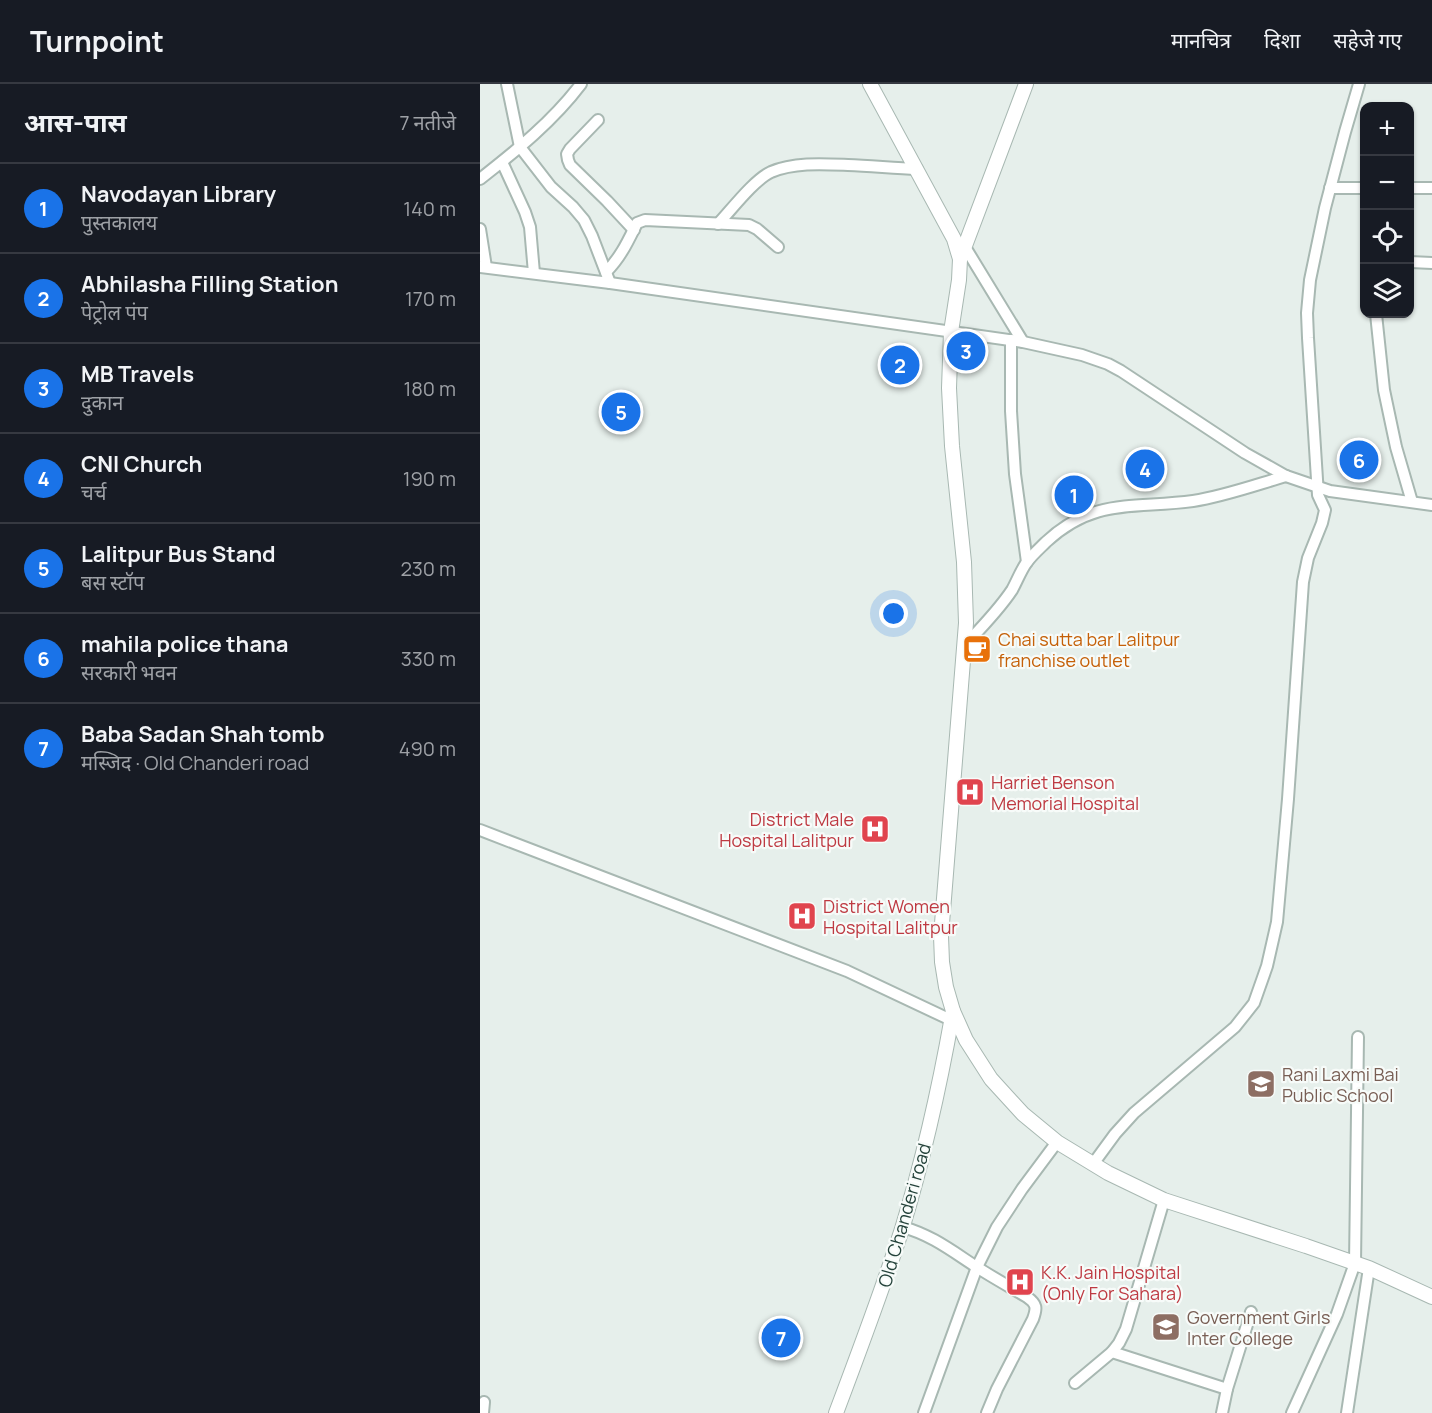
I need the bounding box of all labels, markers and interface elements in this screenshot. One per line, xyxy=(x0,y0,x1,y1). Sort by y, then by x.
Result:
text: Turnpoint xyxy=(30,22,164,60)
text: मानचित्र xyxy=(1171,26,1231,54)
text: दिशा xyxy=(1264,26,1300,54)
text: सहेजे गए xyxy=(1333,26,1402,54)
map controls xyxy=(1360,102,1414,318)
button: + xyxy=(1360,102,1414,156)
text: आस-पास xyxy=(24,104,127,140)
text: 7 नतीजे xyxy=(399,109,456,136)
button: − xyxy=(1360,156,1414,210)
text: Navodayan Library xyxy=(81,179,276,209)
text: 1 xyxy=(39,195,48,222)
text: 140 m xyxy=(403,195,456,222)
text: पुस्तकालय xyxy=(81,209,157,236)
button: locate xyxy=(1360,210,1414,264)
button: layers xyxy=(1360,264,1414,318)
text: Abhilasha Filling Station xyxy=(81,269,338,299)
text: 2 xyxy=(38,285,49,312)
text: 170 m xyxy=(405,285,456,312)
text: पेट्रोल पंप xyxy=(81,299,148,326)
pin: 3 xyxy=(946,328,986,374)
pin: 2 xyxy=(880,342,920,388)
text: MB Travels xyxy=(81,359,194,389)
text: 3 xyxy=(38,375,49,402)
text: 180 m xyxy=(403,375,456,402)
text: दुकान xyxy=(81,389,123,416)
pin: 5 xyxy=(602,390,640,434)
pin: 6 xyxy=(1340,438,1378,482)
pin: 4 xyxy=(1126,446,1164,492)
text: CNI Church xyxy=(81,449,202,479)
text: 4 xyxy=(37,465,50,492)
text: 190 m xyxy=(403,465,456,492)
pin: 1 xyxy=(1054,472,1094,518)
text: चर्च xyxy=(81,479,106,506)
text: Lalitpur Bus Stand xyxy=(81,539,276,569)
text: 5 xyxy=(38,555,49,582)
text: 230 m xyxy=(400,555,456,582)
text: बस स्टॉप xyxy=(81,569,144,596)
your location xyxy=(879,599,908,628)
place label: Chai sutta bar Lalitpur franchise outlet xyxy=(998,627,1180,672)
text: mahila police thana xyxy=(81,629,288,659)
cafe icon: Chai sutta bar Lalitpur franchise outlet xyxy=(961,633,993,665)
text: 6 xyxy=(37,645,50,672)
text: 330 m xyxy=(401,645,456,672)
text: सरकारी भवन xyxy=(81,659,177,686)
text: Baba Sadan Shah tomb xyxy=(81,719,325,749)
text: 7 xyxy=(38,735,49,762)
text: 490 m xyxy=(399,735,456,762)
text: मस्जिद · Old Chanderi road xyxy=(81,749,309,776)
place label: Harriet Benson Memorial Hospital xyxy=(991,770,1139,815)
hospital icon: Harriet Benson Memorial Hospital xyxy=(954,776,986,808)
place label: District Male Hospital Lalitpur xyxy=(719,807,855,852)
hospital icon: District Male Hospital Lalitpur xyxy=(859,813,891,845)
place label: District Women Hospital Lalitpur xyxy=(823,894,958,939)
hospital icon: District Women Hospital Lalitpur xyxy=(786,900,818,932)
place label: Rani Laxmi Bai Public School xyxy=(1282,1062,1399,1107)
school or university icon: Rani Laxmi Bai Public School xyxy=(1245,1068,1277,1100)
street label: Old Chanderi road xyxy=(872,1140,936,1290)
place label: K.K. Jain Hospital (Only For Sahara) xyxy=(1041,1260,1183,1305)
hospital icon: K.K. Jain Hospital (Only For Sahara) xyxy=(1004,1266,1036,1298)
place label: Government Girls Inter College xyxy=(1187,1305,1330,1350)
school or university icon: Government Girls Inter College xyxy=(1150,1311,1182,1343)
pin: 7 xyxy=(762,1316,800,1360)

